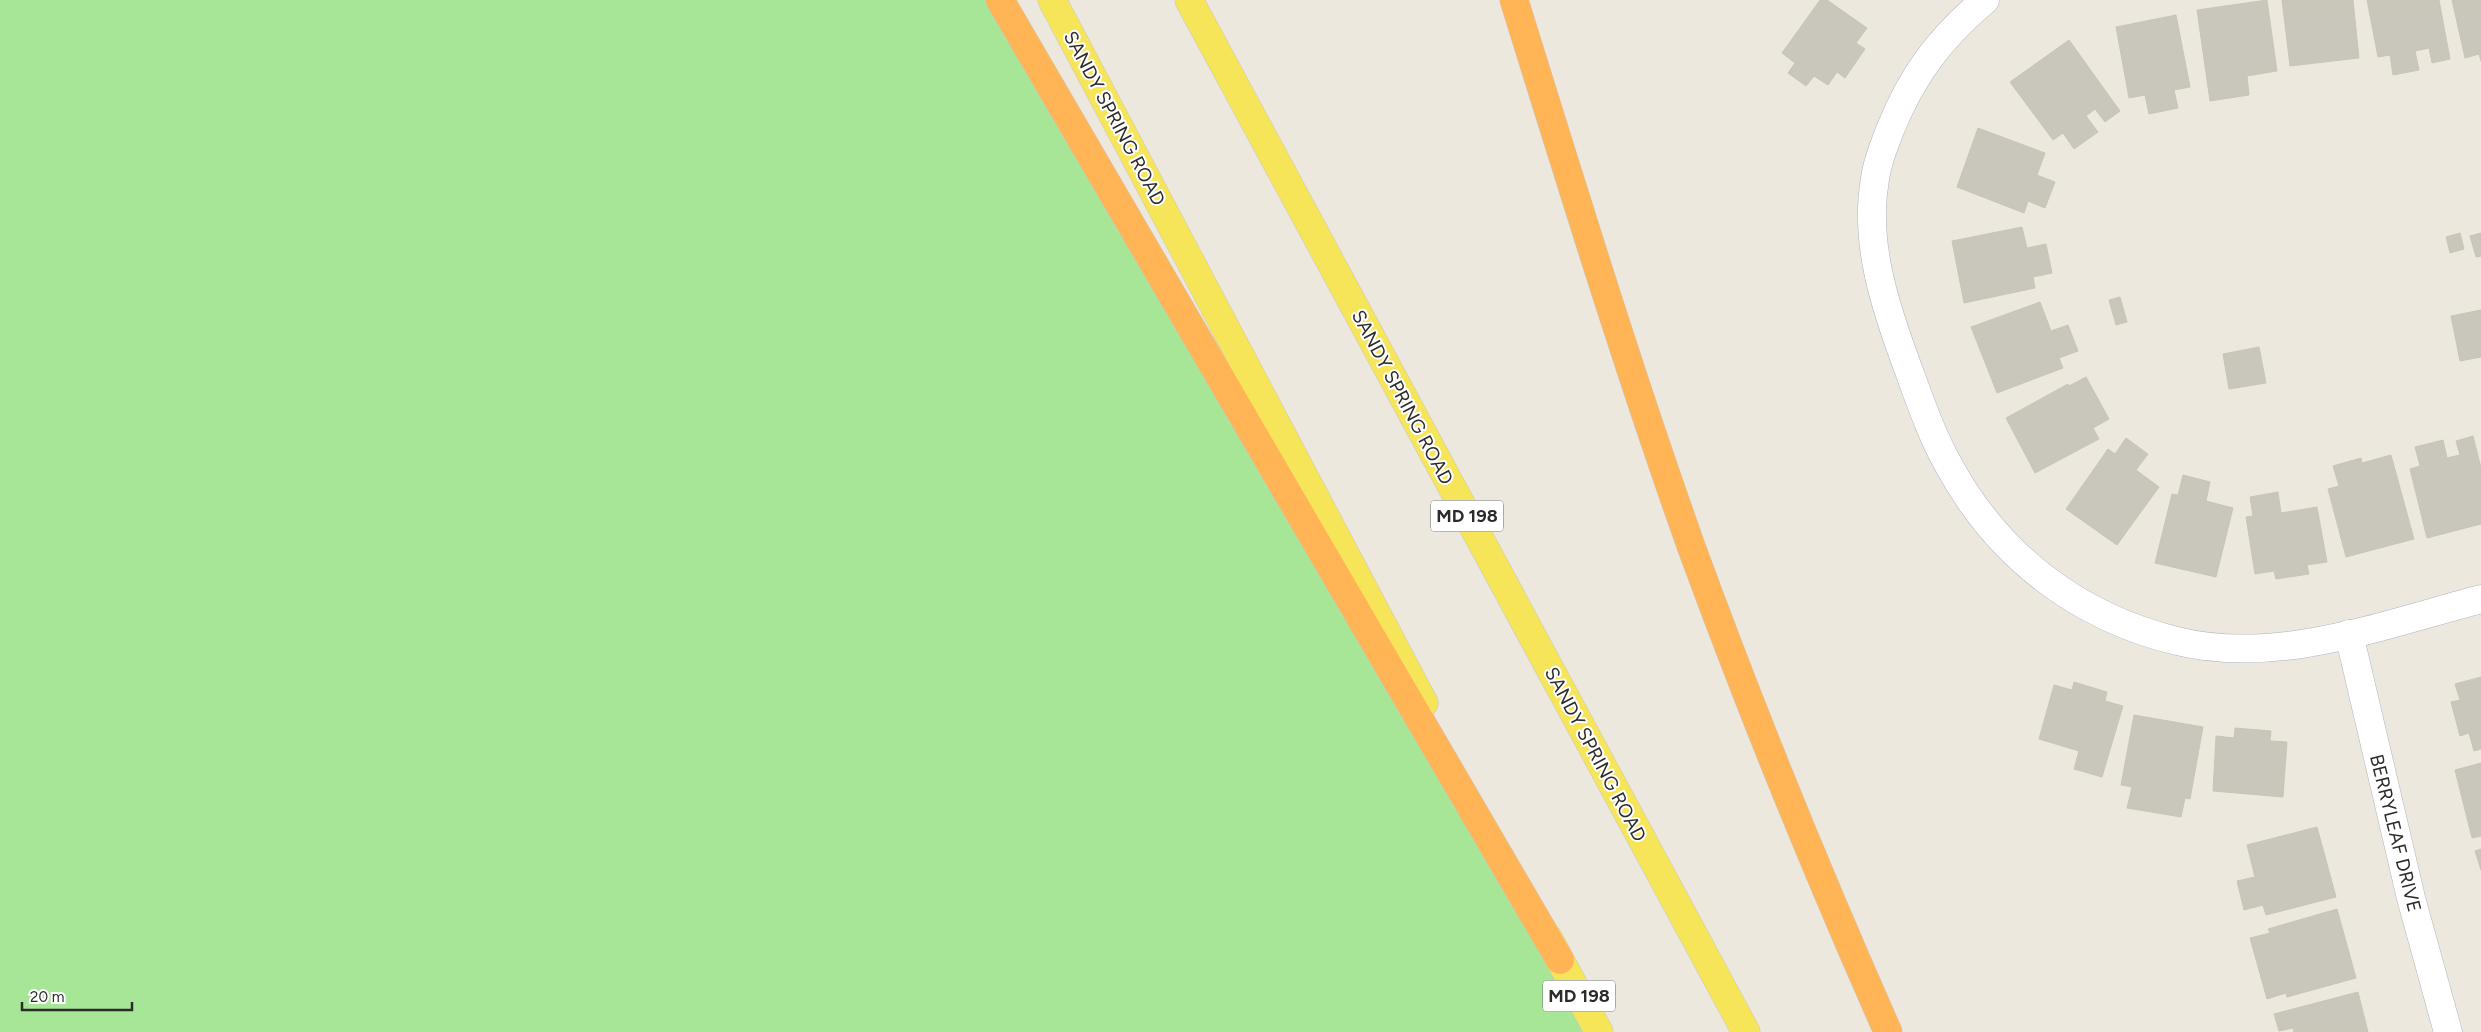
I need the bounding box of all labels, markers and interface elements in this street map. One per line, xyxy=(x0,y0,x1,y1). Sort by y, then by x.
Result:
street label: SANDY SPRING ROAD xyxy=(1059,27,1170,209)
street label: SANDY SPRING ROAD xyxy=(1347,306,1458,488)
road number: MD 198 xyxy=(1431,501,1503,532)
street label: SANDY SPRING ROAD xyxy=(1540,663,1651,845)
street label: BERRYLEAF DRIVE xyxy=(2365,752,2426,914)
scale bar xyxy=(22,980,132,1012)
road number: MD 198 xyxy=(1543,980,1615,1011)
text: 20 m xyxy=(30,988,64,1006)

